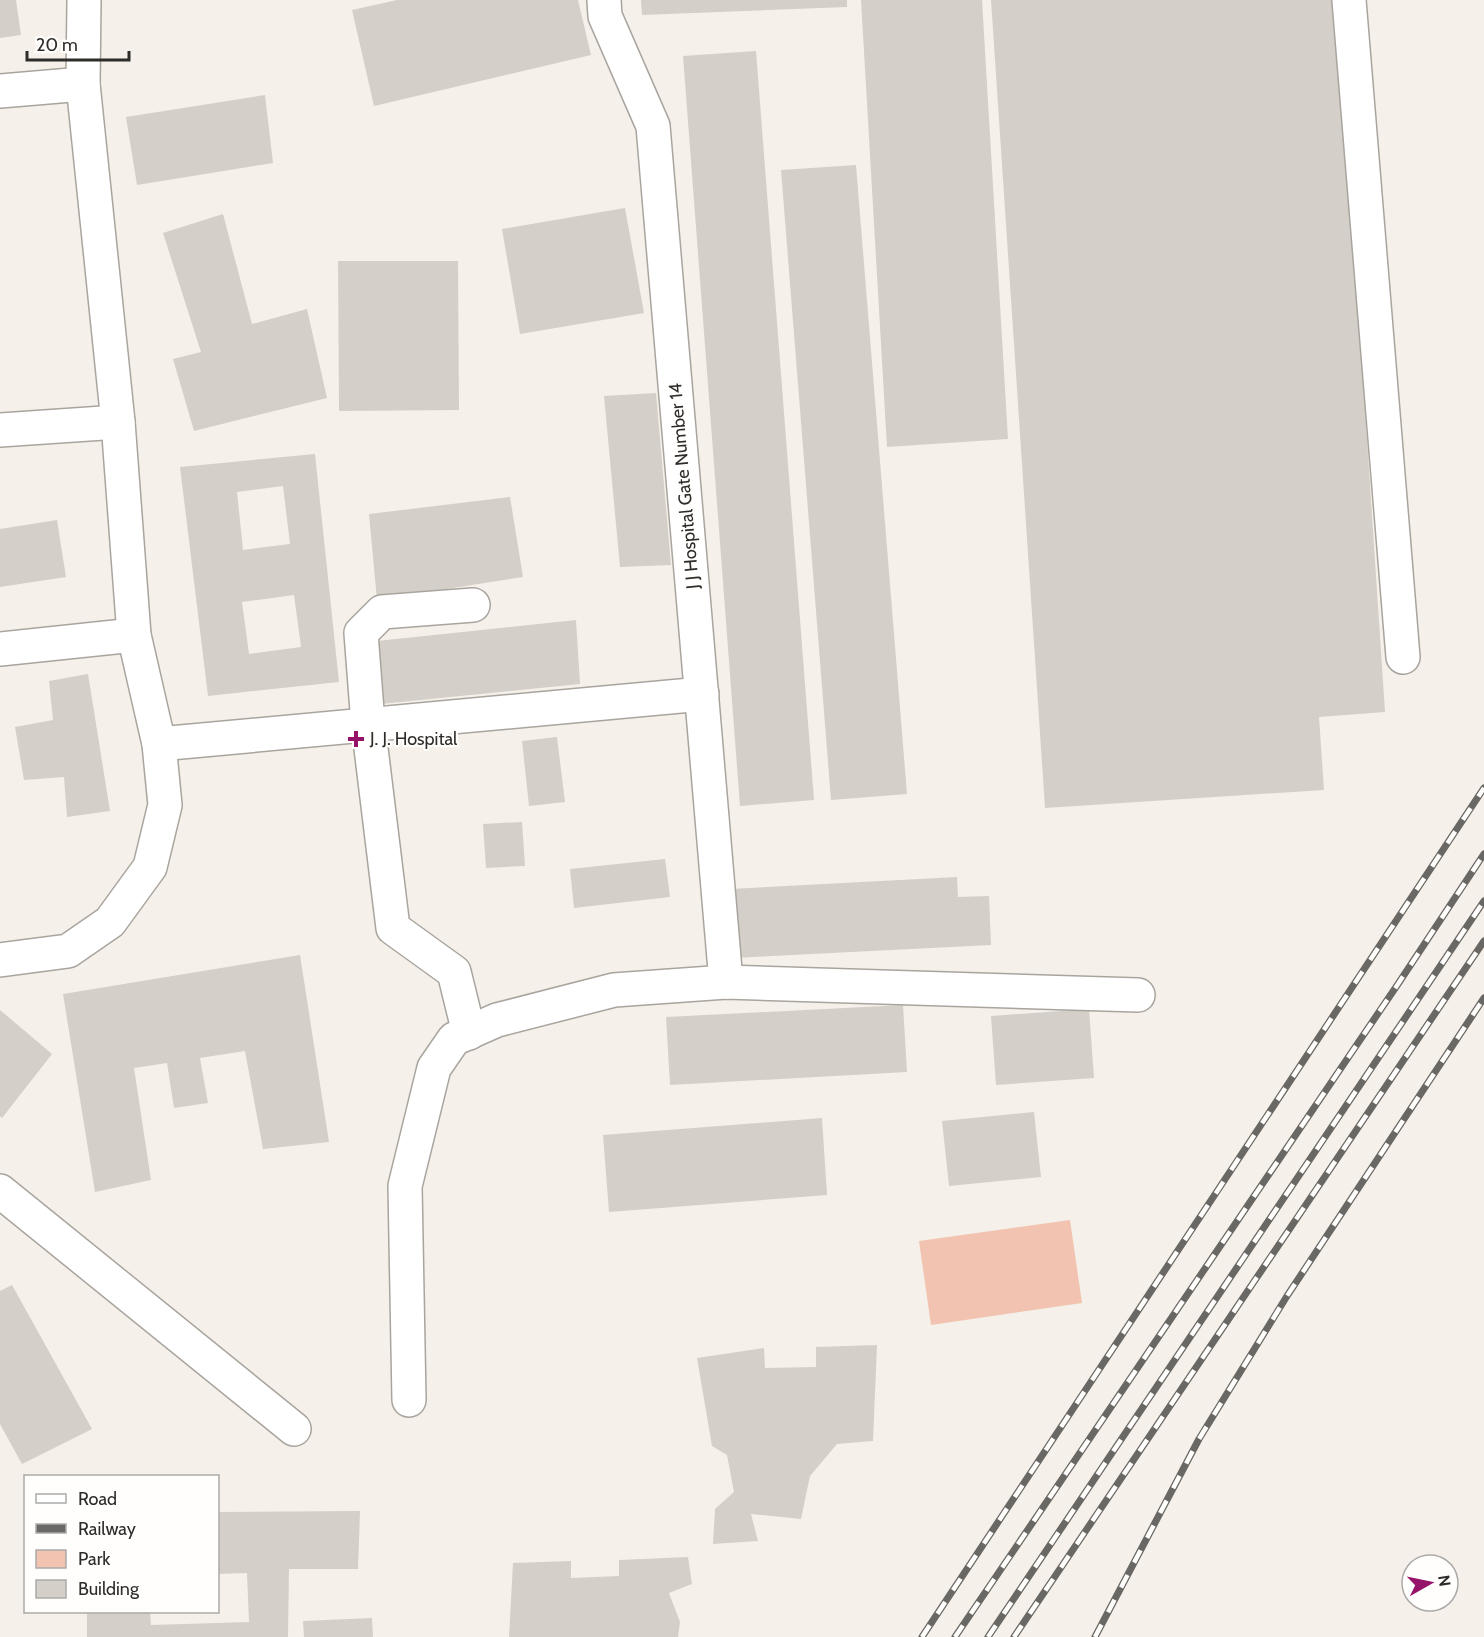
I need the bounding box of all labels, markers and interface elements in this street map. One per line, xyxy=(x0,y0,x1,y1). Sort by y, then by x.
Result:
scale bar xyxy=(27,24,129,62)
text: 20 m xyxy=(36,34,78,56)
street label: J J Hospital Gate Number 14 xyxy=(664,382,704,591)
place label: J. J. Hospital xyxy=(369,728,458,750)
marker: J. J. Hospital xyxy=(347,730,365,748)
legend xyxy=(24,1475,219,1613)
text: Road xyxy=(78,1488,117,1510)
text: Railway xyxy=(78,1518,136,1540)
text: Park xyxy=(78,1548,111,1570)
north arrow xyxy=(1400,1553,1460,1613)
text: N xyxy=(1434,1574,1455,1588)
text: Building xyxy=(78,1578,140,1600)

